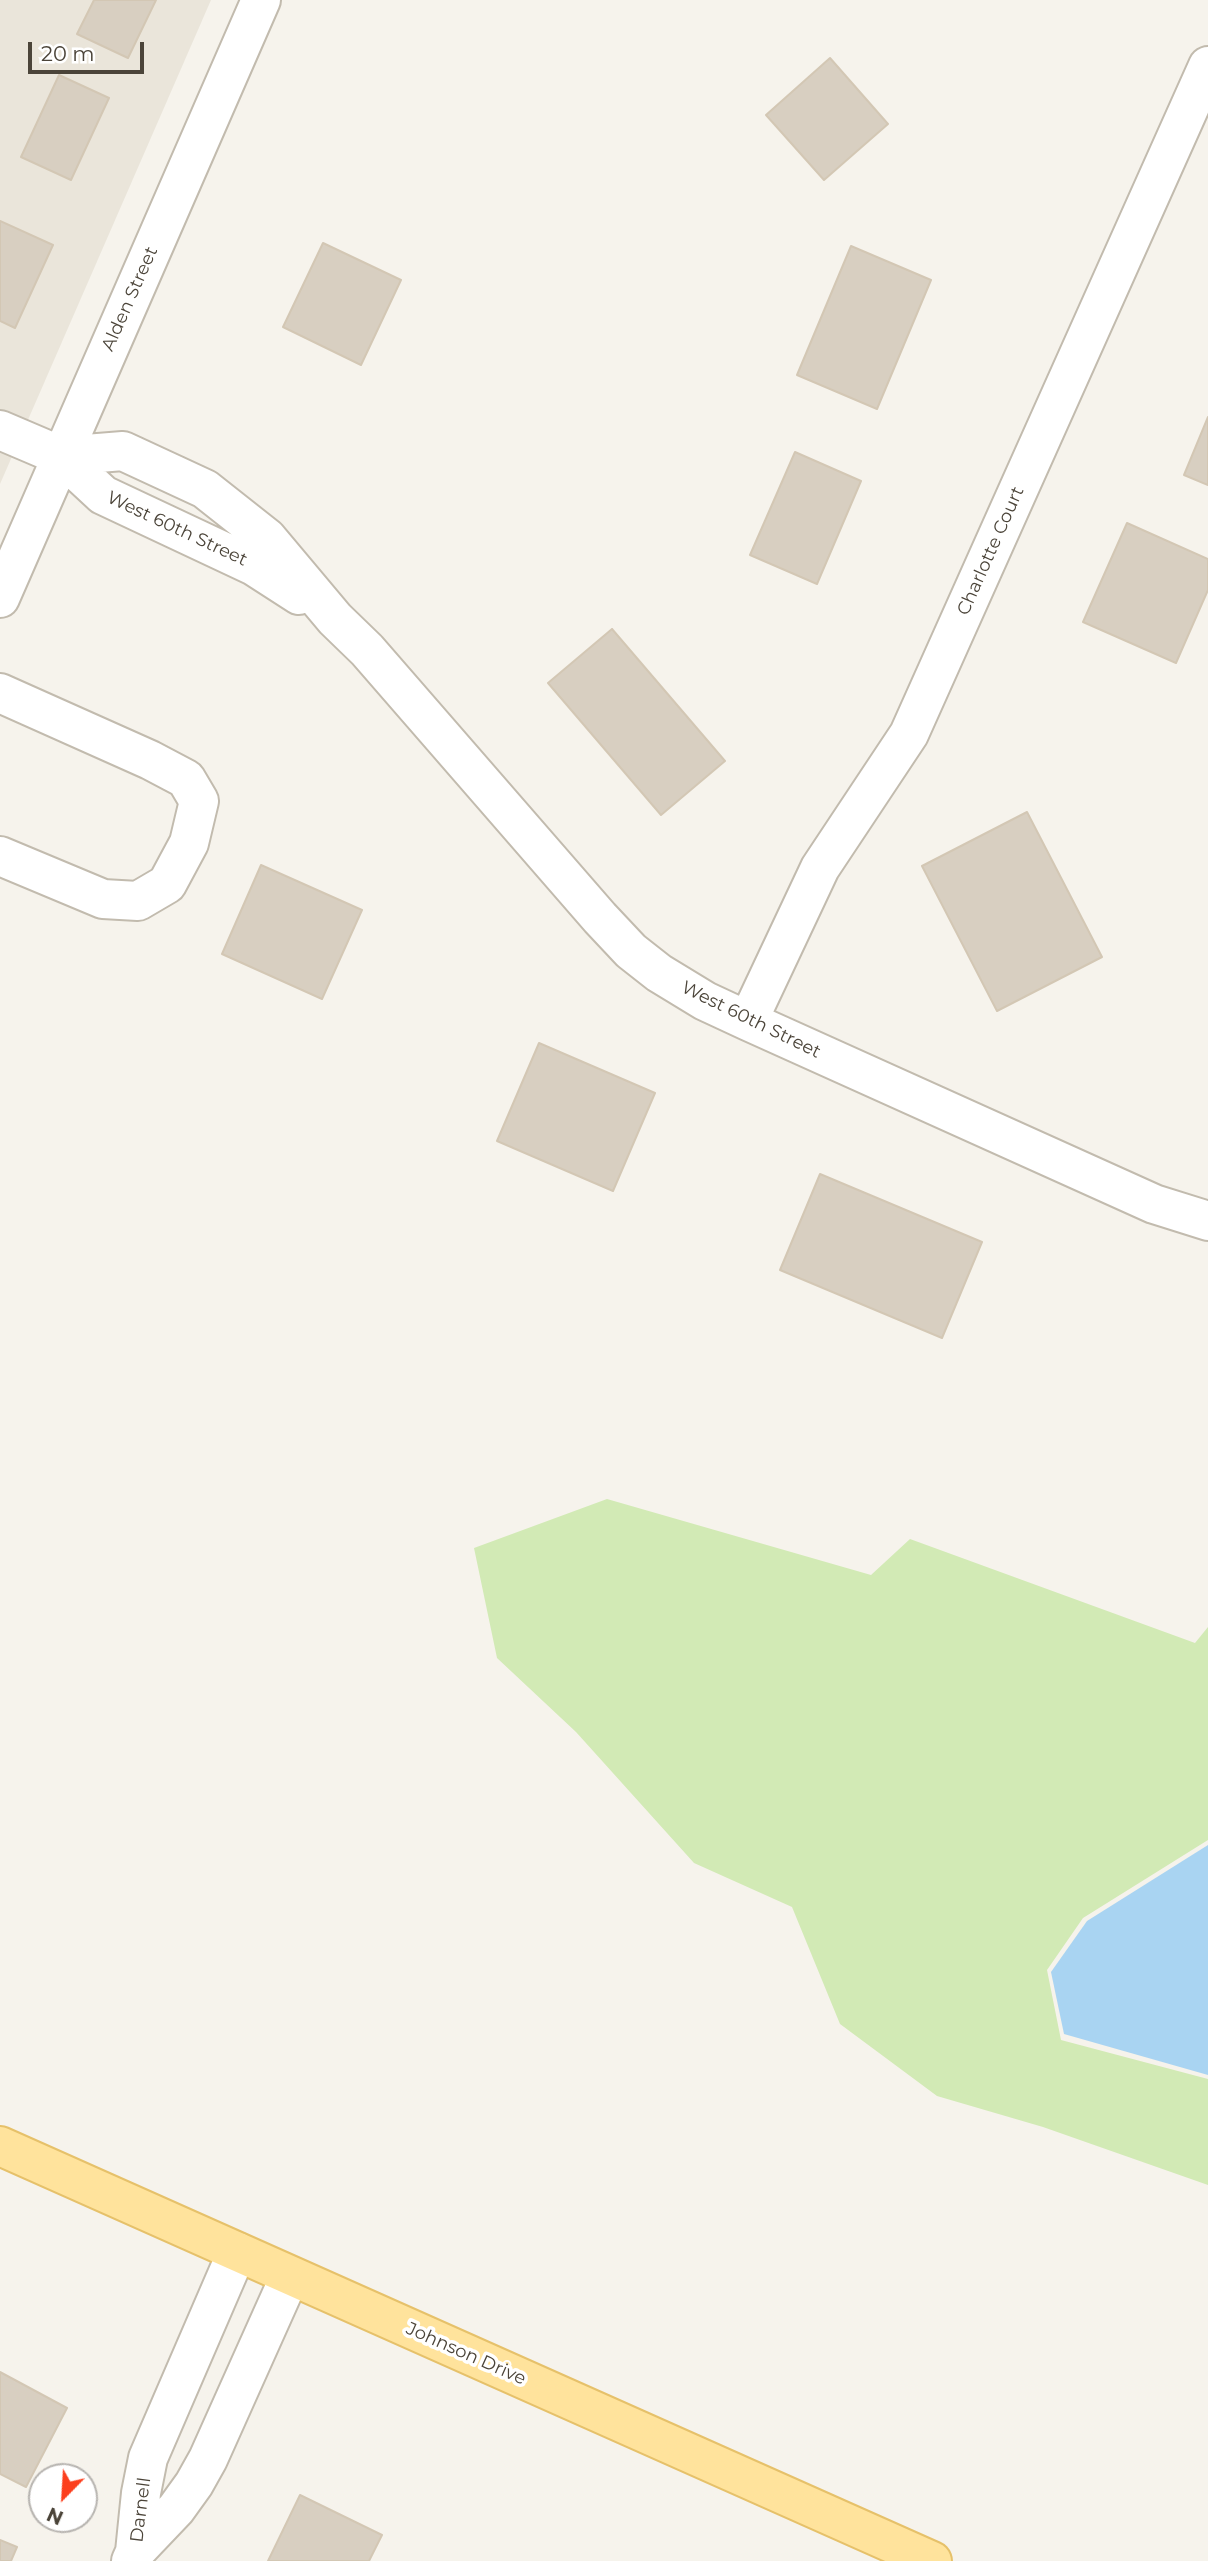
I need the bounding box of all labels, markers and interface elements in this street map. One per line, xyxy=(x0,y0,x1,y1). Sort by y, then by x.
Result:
scale bar xyxy=(32,28,147,72)
text: 20 m xyxy=(41,41,95,66)
street label: Alden Street xyxy=(97,243,163,355)
street label: Charlotte Court xyxy=(953,483,1029,619)
street label: West 60th Street xyxy=(103,487,251,571)
street label: West 60th Street xyxy=(678,977,824,1063)
street label: Johnson Drive xyxy=(403,2318,529,2390)
north arrow xyxy=(28,2463,98,2533)
street label: Darnell xyxy=(126,2476,156,2544)
text: N xyxy=(43,2502,67,2529)

